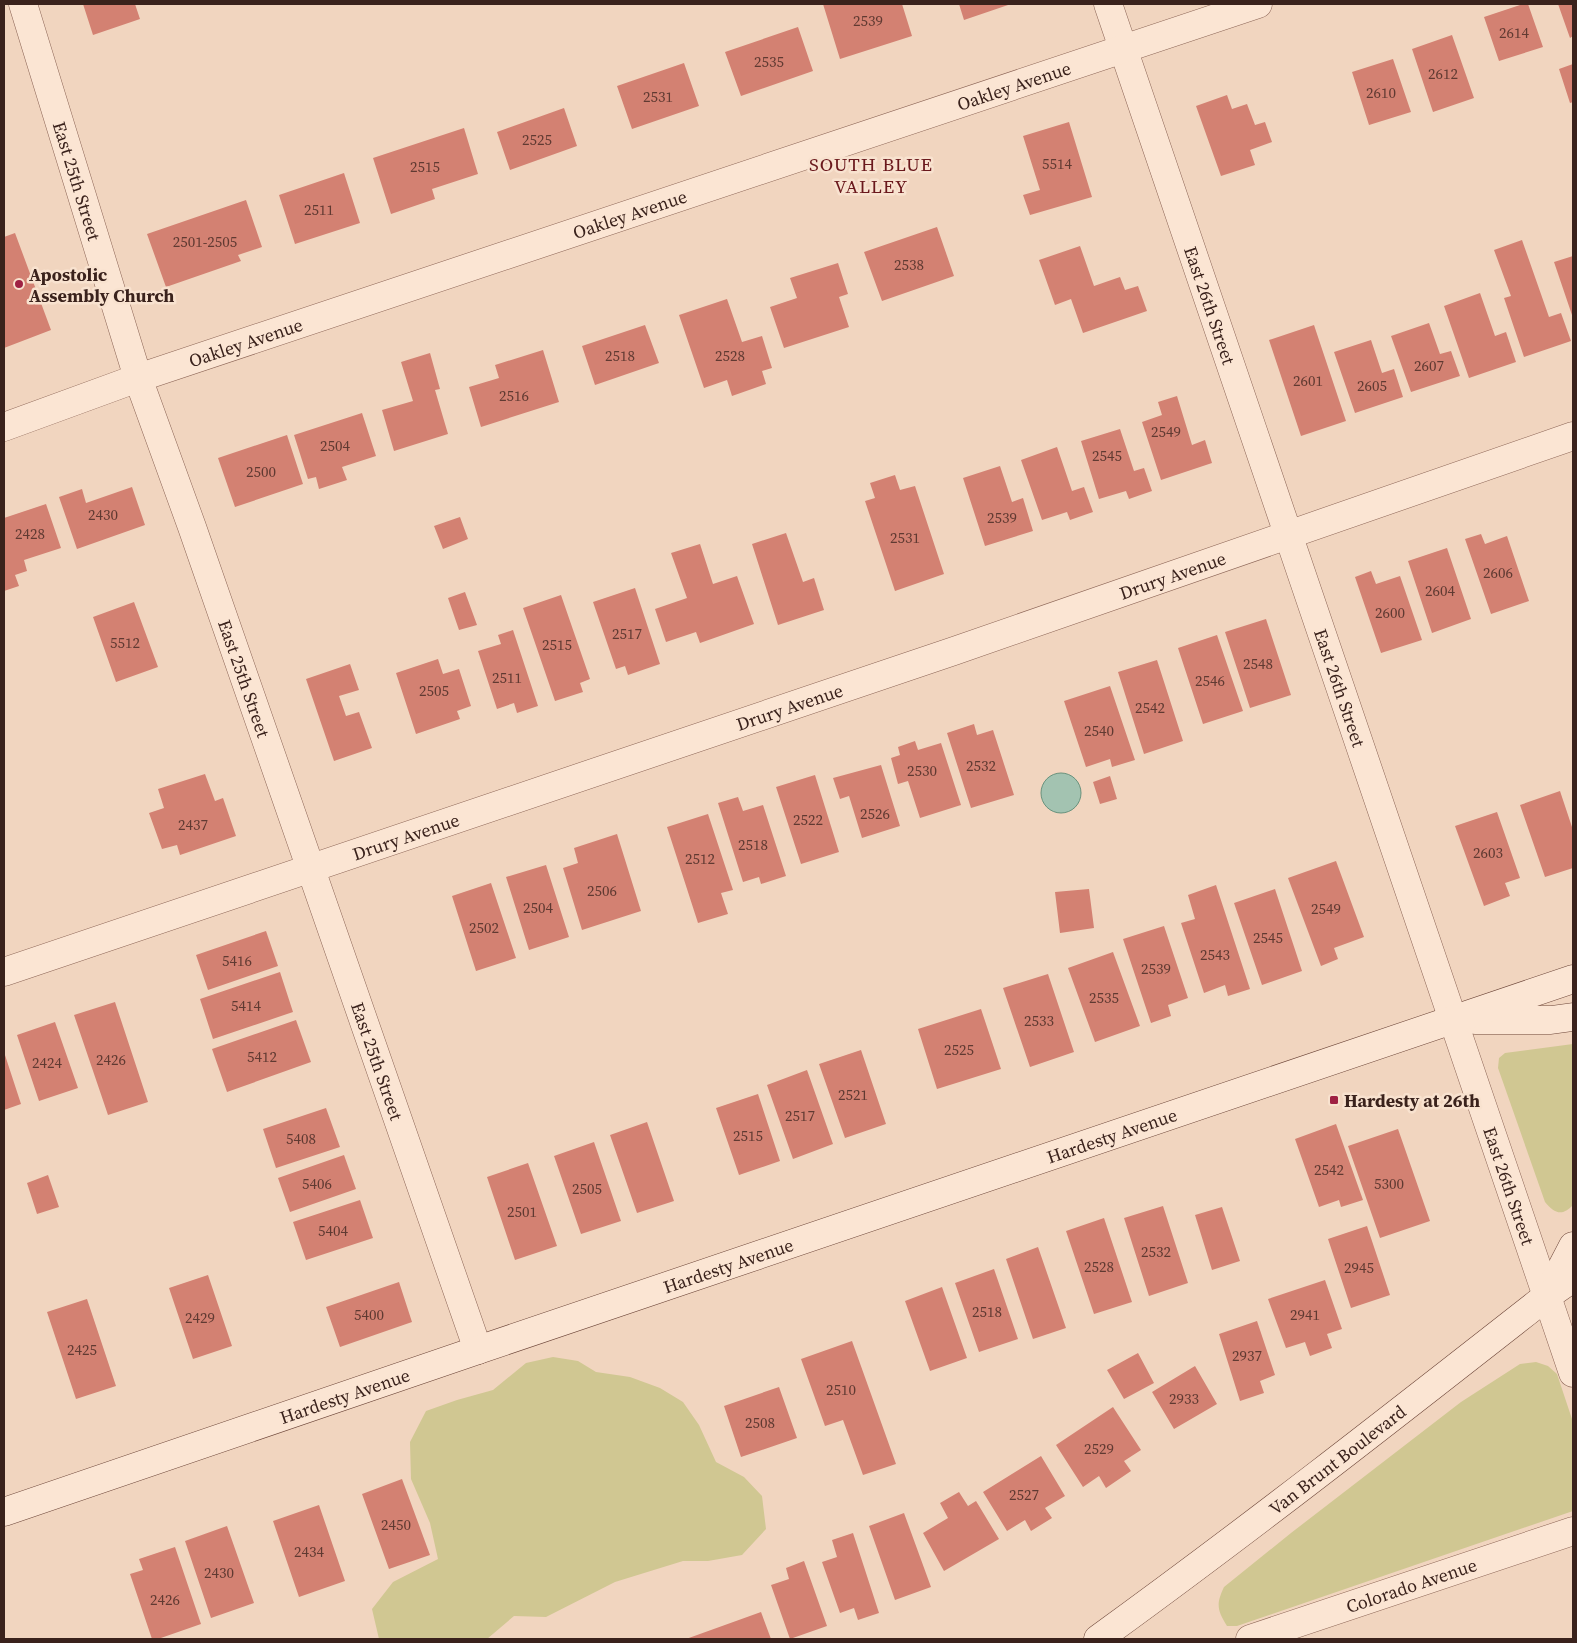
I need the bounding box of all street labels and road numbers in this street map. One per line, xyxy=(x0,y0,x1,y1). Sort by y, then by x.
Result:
street label: Oakley Avenue xyxy=(954,55,1074,116)
street label: East 25th Street xyxy=(47,118,107,244)
street label: Oakley Avenue xyxy=(569,183,690,244)
street label: East 26th Street xyxy=(1179,243,1242,368)
street label: Oakley Avenue xyxy=(185,311,306,373)
street label: Drury Avenue xyxy=(1116,545,1229,605)
street label: East 25th Street xyxy=(213,616,277,741)
street label: East 26th Street xyxy=(1309,625,1372,750)
street label: Drury Avenue xyxy=(733,677,846,736)
street label: Drury Avenue xyxy=(349,807,462,866)
street label: East 25th Street xyxy=(345,999,410,1123)
street label: Hardesty Avenue xyxy=(1043,1102,1180,1169)
street label: East 26th Street xyxy=(1478,1123,1541,1248)
street label: Hardesty Avenue xyxy=(660,1232,797,1299)
street label: Hardesty Avenue xyxy=(276,1362,413,1429)
street label: Van Brunt Boulevard xyxy=(1263,1399,1411,1520)
street label: Colorado Avenue xyxy=(1343,1552,1480,1619)

